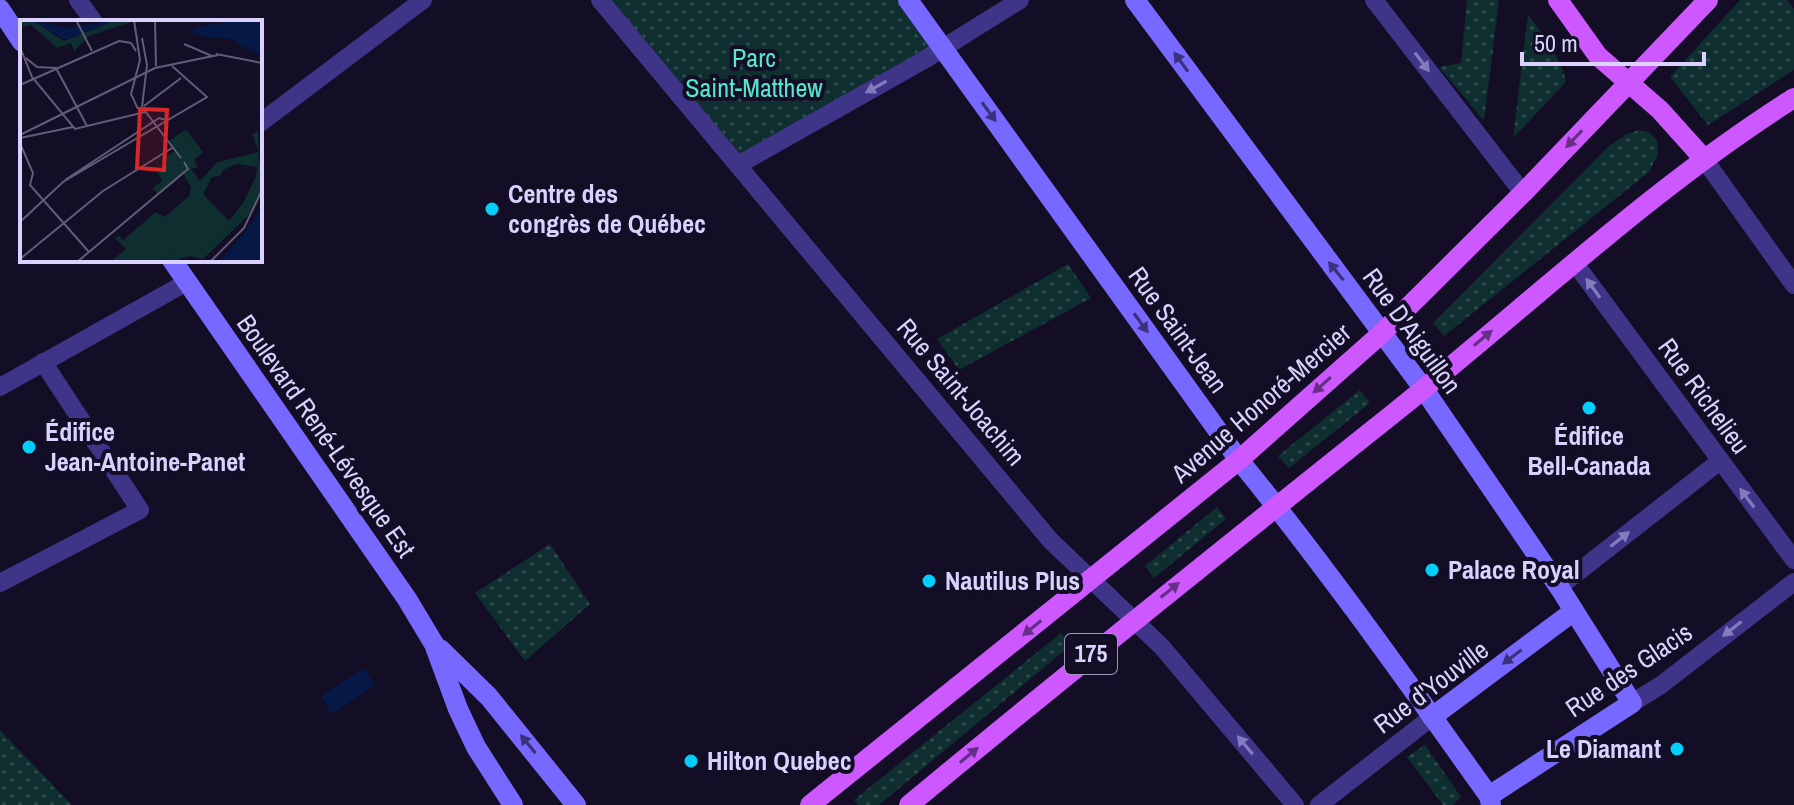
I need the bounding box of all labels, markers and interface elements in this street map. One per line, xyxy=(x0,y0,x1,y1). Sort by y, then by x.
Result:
scale bar xyxy=(1522,16,1704,66)
inset map xyxy=(20,20,262,262)
text: 50 m xyxy=(1534,27,1578,59)
park label: Parc Saint-Matthew xyxy=(685,40,823,105)
one-way arrow xyxy=(1173,52,1189,72)
one-way arrow xyxy=(1413,52,1429,72)
one-way arrow xyxy=(864,80,887,94)
one-way arrow xyxy=(980,101,996,122)
one-way arrow xyxy=(1566,129,1584,148)
place label: Centre des congrès de Québec xyxy=(508,176,706,241)
marker: Centre des congrès de Québec xyxy=(483,200,501,218)
street label: Rue Saint-Jean xyxy=(1121,259,1236,400)
one-way arrow xyxy=(1328,261,1344,281)
street label: Rue D'Aiguillon xyxy=(1355,261,1470,401)
one-way arrow xyxy=(1586,278,1601,299)
street label: Boulevard René-Lévesque Est xyxy=(229,307,424,564)
street label: Rue Saint-Joachim xyxy=(889,311,1033,473)
one-way arrow xyxy=(1132,312,1148,333)
street label: Avenue Honoré-Mercier xyxy=(1163,315,1358,491)
one-way arrow xyxy=(1472,330,1492,347)
street label: Rue Richelieu xyxy=(1651,331,1758,461)
one-way arrow xyxy=(1313,376,1333,393)
marker: Édifice Bell-Canada xyxy=(1580,399,1598,417)
place label: Édifice Jean-Antoine-Panet xyxy=(45,414,245,479)
place label: Édifice Bell-Canada xyxy=(1527,418,1651,483)
marker: Édifice Jean-Antoine-Panet xyxy=(20,438,38,456)
one-way arrow xyxy=(1740,487,1756,508)
one-way arrow xyxy=(1610,531,1630,547)
place label: Palace Royal xyxy=(1448,552,1580,587)
marker: Palace Royal xyxy=(1423,561,1441,579)
place label: Nautilus Plus xyxy=(945,563,1080,598)
marker: Nautilus Plus xyxy=(920,572,938,590)
one-way arrow xyxy=(1160,582,1180,599)
street label: Rue des Glacis xyxy=(1559,614,1699,725)
one-way arrow xyxy=(1022,620,1042,636)
one-way arrow xyxy=(1722,621,1742,637)
street label: Rue d'Youville xyxy=(1366,632,1495,741)
road number: 175 xyxy=(1065,634,1117,674)
one-way arrow xyxy=(1502,649,1522,665)
place label: Le Diamant xyxy=(1546,731,1661,766)
one-way arrow xyxy=(520,734,536,754)
one-way arrow xyxy=(1237,736,1254,756)
marker: Le Diamant xyxy=(1668,740,1686,758)
place label: Hilton Quebec xyxy=(707,743,852,778)
one-way arrow xyxy=(959,747,979,764)
marker: Hilton Quebec xyxy=(682,752,700,770)

